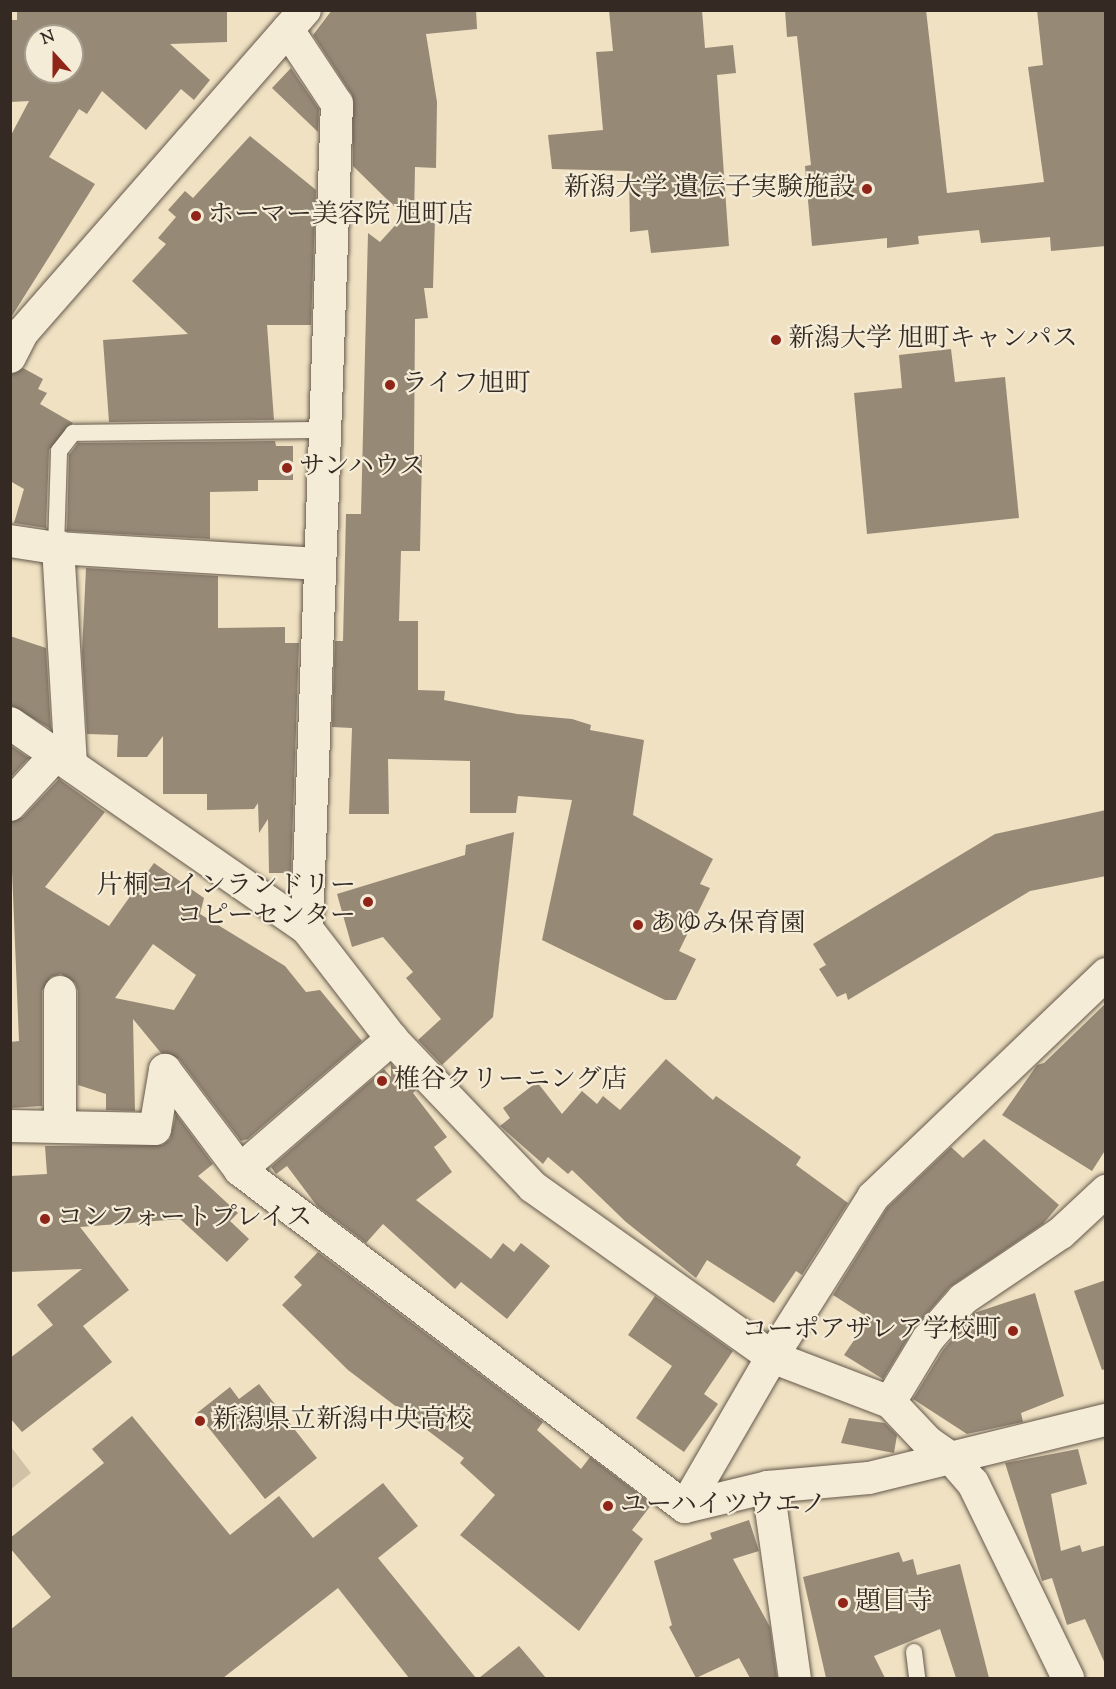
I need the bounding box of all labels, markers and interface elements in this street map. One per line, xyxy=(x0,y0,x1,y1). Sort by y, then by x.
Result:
north arrow xyxy=(24,24,84,84)
text: N xyxy=(38,26,58,52)
place label: 新潟大学 遺伝子実験施設 xyxy=(563,173,855,205)
marker: 新潟大学 遺伝子実験施設 xyxy=(860,182,874,196)
place label: ホーマー美容院 旭町店 xyxy=(208,200,474,232)
marker: ホーマー美容院 旭町店 xyxy=(189,209,203,223)
place label: 新潟大学 旭町キャンパス xyxy=(788,324,1080,356)
marker: 新潟大学 旭町キャンパス xyxy=(769,333,783,347)
place label: ライフ旭町 xyxy=(402,369,532,401)
marker: ライフ旭町 xyxy=(383,378,397,392)
place label: サンハウス xyxy=(299,452,429,484)
marker: サンハウス xyxy=(280,461,294,475)
place label: 片桐コインランドリー コピーセンター xyxy=(96,871,356,933)
marker: 片桐コインランドリー コピーセンター xyxy=(361,895,375,909)
place label: あゆみ保育園 xyxy=(650,909,806,941)
marker: あゆみ保育園 xyxy=(631,918,645,932)
place label: 椎谷クリーニング店 xyxy=(394,1065,628,1097)
marker: 椎谷クリーニング店 xyxy=(375,1074,389,1088)
place label: コンフォートプレイス xyxy=(57,1203,317,1235)
marker: コンフォートプレイス xyxy=(38,1212,52,1226)
place label: コーポアザレア学校町 xyxy=(741,1315,1001,1347)
marker: コーポアザレア学校町 xyxy=(1006,1324,1020,1338)
place label: 新潟県立新潟中央高校 xyxy=(212,1405,472,1437)
marker: 新潟県立新潟中央高校 xyxy=(193,1414,207,1428)
place label: ユーハイツウエノ xyxy=(620,1490,828,1522)
marker: ユーハイツウエノ xyxy=(601,1499,615,1513)
place label: 題目寺 xyxy=(855,1587,933,1619)
marker: 題目寺 xyxy=(836,1596,850,1610)

